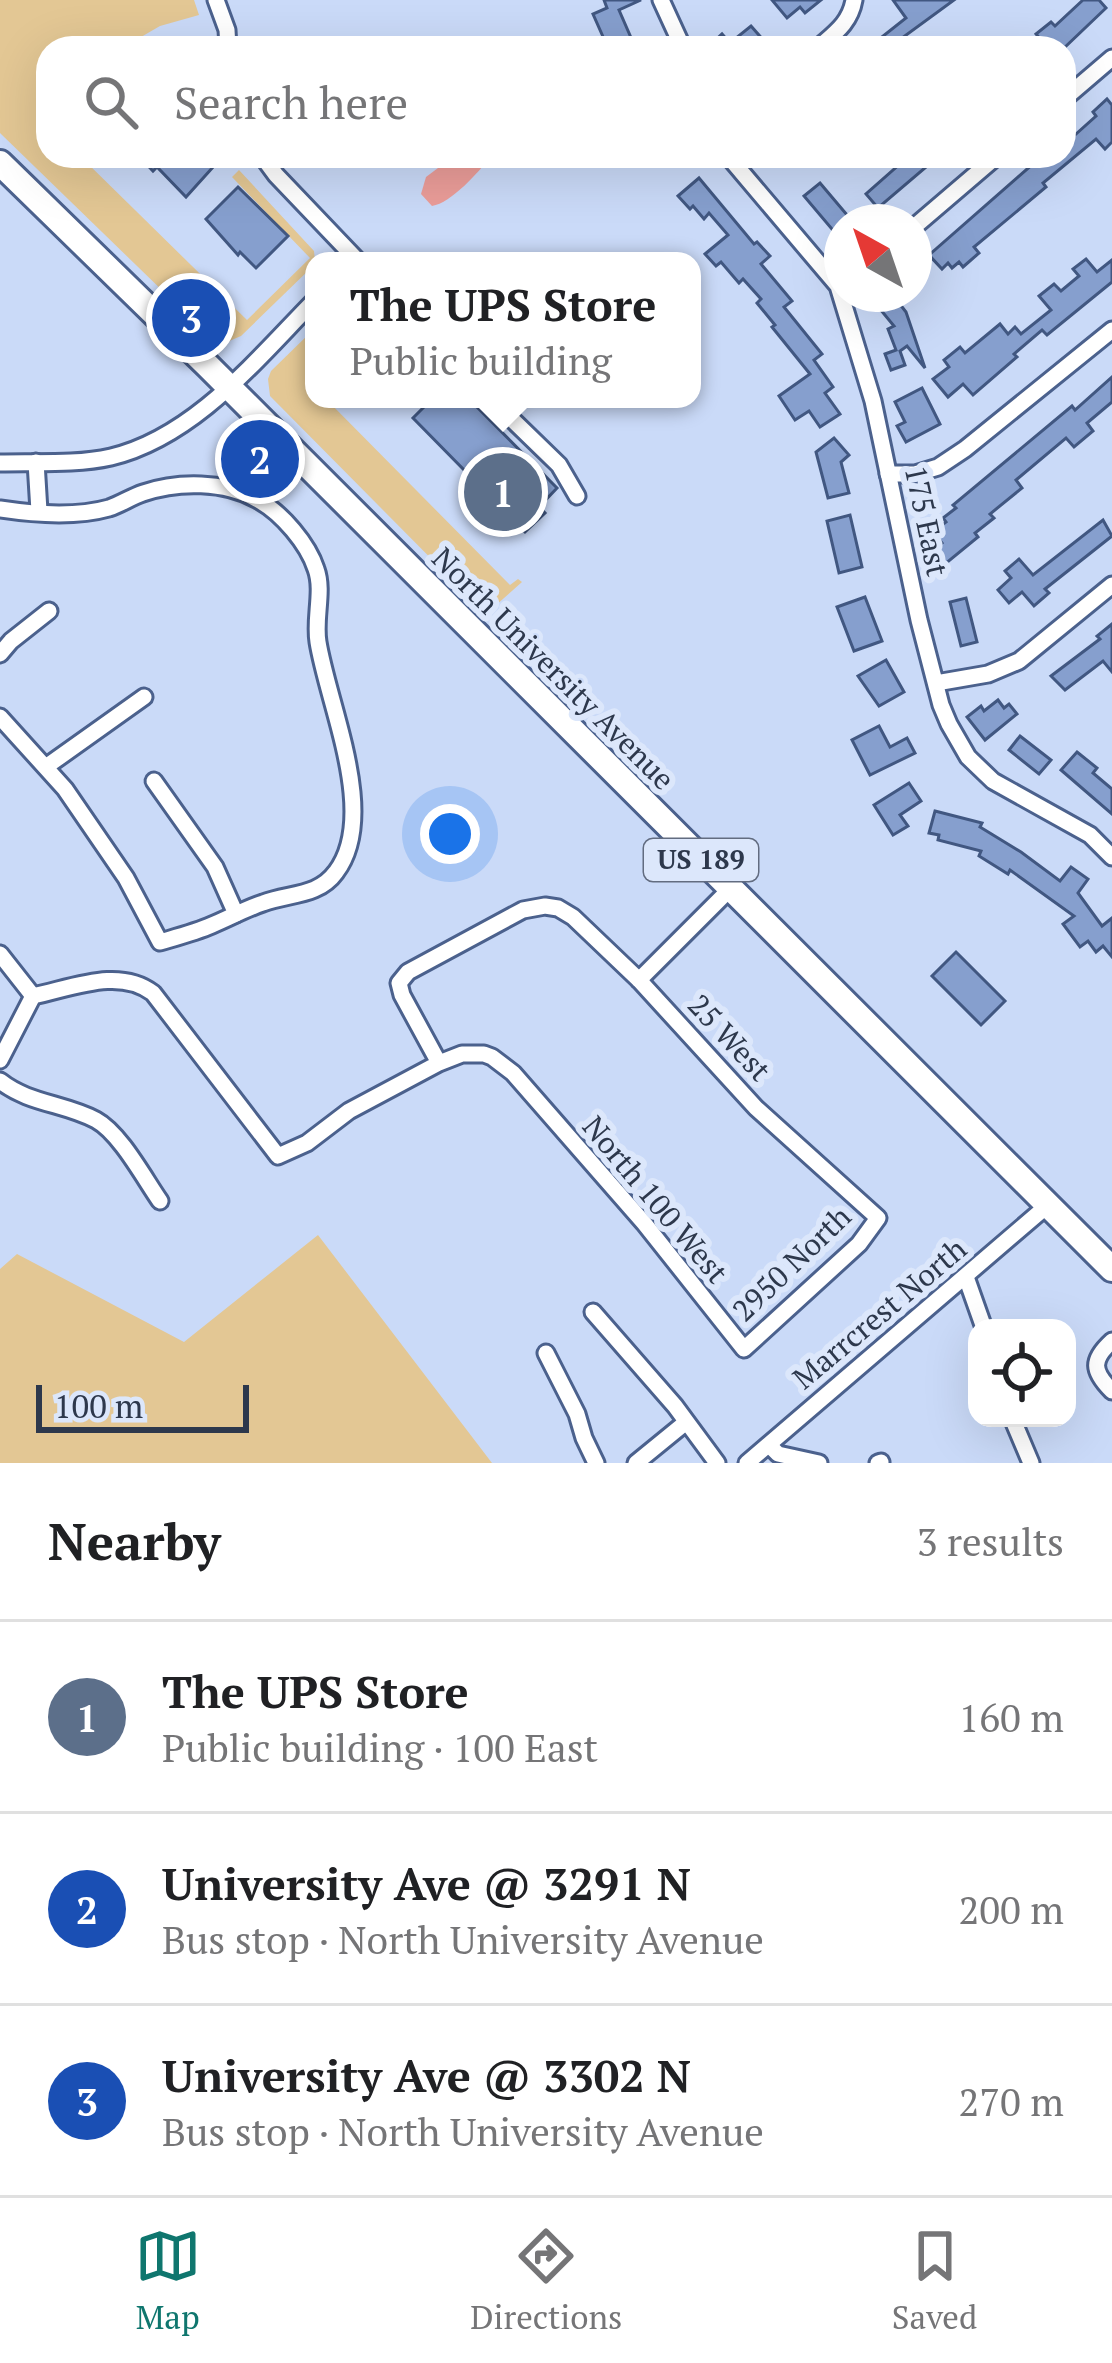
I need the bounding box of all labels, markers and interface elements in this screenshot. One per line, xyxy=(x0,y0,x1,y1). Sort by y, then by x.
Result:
search box xyxy=(36,36,1076,168)
icon: search xyxy=(78,69,144,135)
text: Search here xyxy=(174,72,408,132)
north arrow xyxy=(824,204,932,312)
popup xyxy=(305,252,701,408)
pin: 3 xyxy=(152,273,230,363)
text: The UPS Store xyxy=(350,274,656,334)
text: Public building xyxy=(350,334,612,386)
pin: 2 xyxy=(221,414,299,504)
pin: 1 xyxy=(464,447,542,537)
street label: 175 East xyxy=(896,462,958,580)
street label: North University Avenue xyxy=(424,538,684,798)
your location xyxy=(420,804,480,864)
road number: US 189 xyxy=(644,839,758,881)
street label: 25 West xyxy=(679,985,780,1089)
street label: North 100 West xyxy=(574,1107,737,1291)
street label: 2950 North xyxy=(723,1197,859,1330)
street label: Marrcrest North xyxy=(784,1229,975,1398)
map controls xyxy=(968,1319,1076,1427)
button: locate xyxy=(968,1319,1076,1427)
scale bar xyxy=(36,1379,249,1432)
text: 100 m xyxy=(54,1384,143,1427)
text: Nearby xyxy=(48,1507,221,1575)
text: 3 results xyxy=(917,1515,1064,1567)
text: The UPS Store xyxy=(162,1661,469,1721)
text: 1 xyxy=(76,1691,98,1743)
text: 160 m xyxy=(959,1691,1064,1743)
text: Public building · 100 East xyxy=(162,1721,598,1773)
text: University Ave @ 3291 N xyxy=(162,1853,691,1913)
text: 2 xyxy=(76,1883,98,1935)
text: 200 m xyxy=(959,1883,1064,1935)
text: Bus stop · North University Avenue xyxy=(162,1913,764,1965)
text: University Ave @ 3302 N xyxy=(162,2045,691,2105)
text: 3 xyxy=(76,2075,98,2127)
text: 270 m xyxy=(959,2075,1064,2127)
text: Bus stop · North University Avenue xyxy=(162,2105,764,2157)
tab: Map xyxy=(135,2223,201,2338)
tab: Directions xyxy=(470,2223,622,2338)
tab: Saved xyxy=(892,2223,977,2338)

